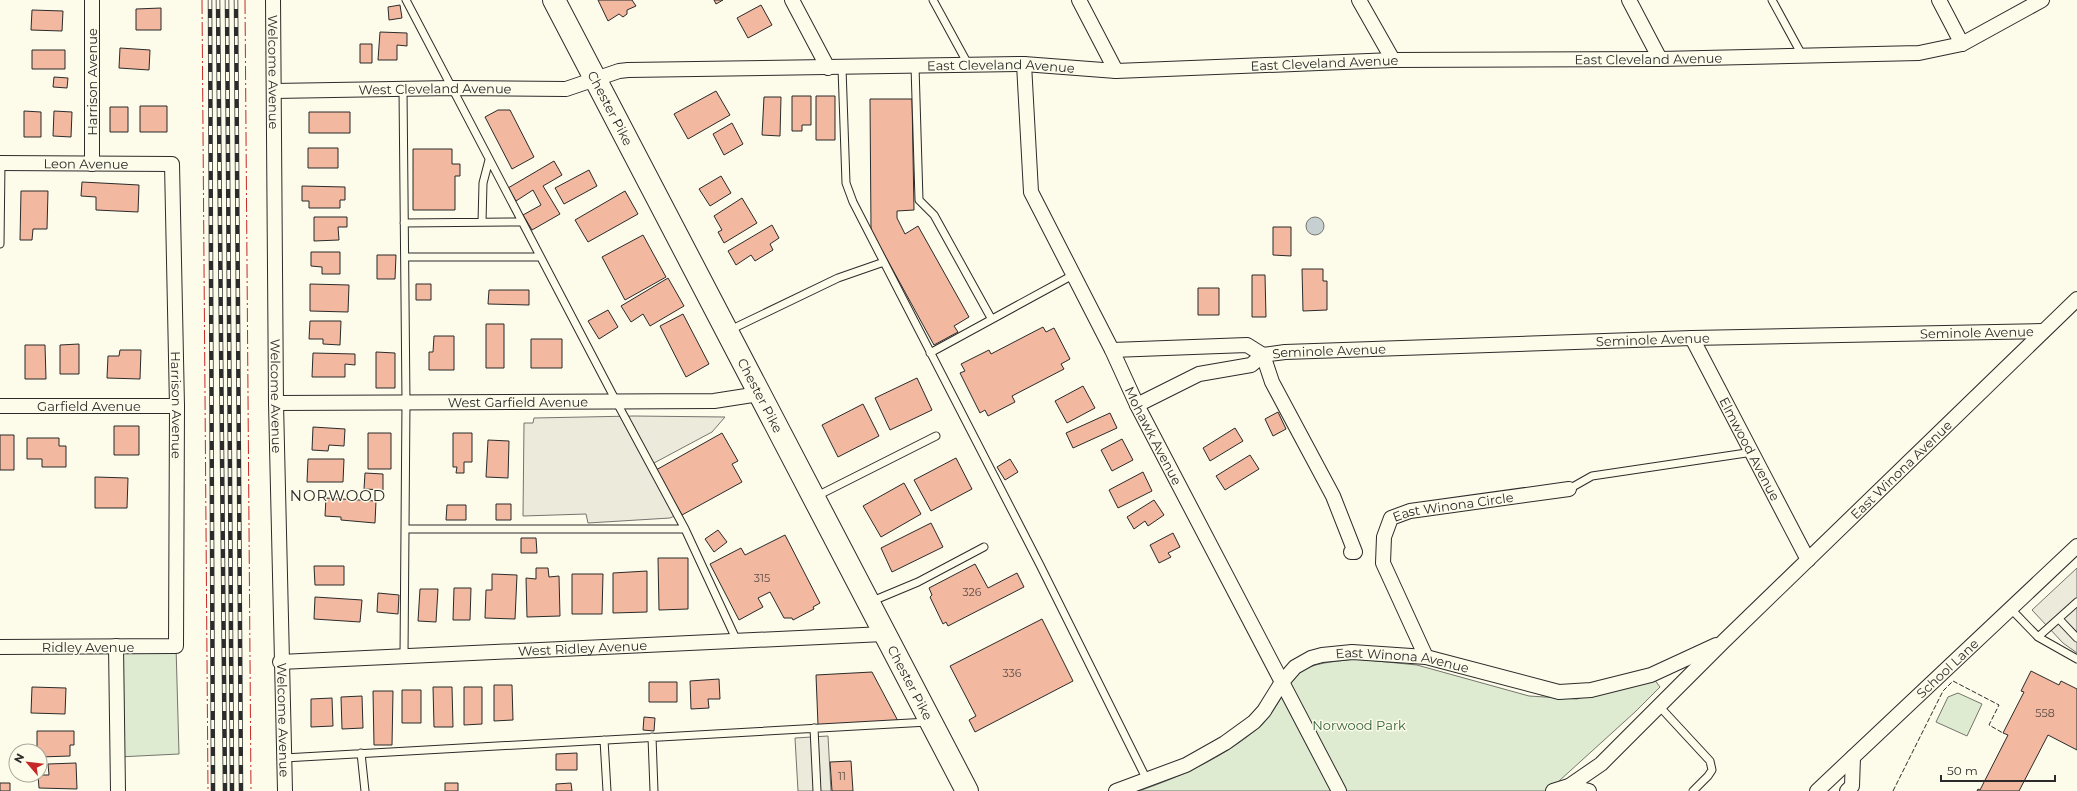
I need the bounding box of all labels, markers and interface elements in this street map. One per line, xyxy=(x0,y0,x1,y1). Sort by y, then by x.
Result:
street label: Welcome Avenue xyxy=(265,15,282,130)
street label: Harrison Avenue xyxy=(84,28,100,136)
street label: East Cleveland Avenue xyxy=(1574,50,1723,67)
street label: East Cleveland Avenue xyxy=(1250,52,1398,74)
street label: East Cleveland Avenue xyxy=(927,56,1075,76)
street label: Chester Pike xyxy=(584,68,637,148)
street label: West Cleveland Avenue xyxy=(358,80,512,98)
street label: Leon Avenue xyxy=(44,155,129,172)
street label: Seminole Avenue xyxy=(1920,323,2034,341)
street label: Seminole Avenue xyxy=(1596,330,1710,349)
street label: Welcome Avenue xyxy=(268,339,285,454)
street label: Seminole Avenue xyxy=(1271,341,1386,362)
street label: Harrison Avenue xyxy=(168,351,185,459)
street label: Chester Pike xyxy=(734,355,787,436)
street label: Mohawk Avenue xyxy=(1122,384,1185,488)
street label: West Garfield Avenue xyxy=(448,394,588,410)
street label: Elmwood Avenue xyxy=(1716,394,1784,503)
street label: Garfield Avenue xyxy=(37,398,141,414)
street label: East Winona Avenue xyxy=(1847,417,1955,522)
district label: NORWOOD xyxy=(290,486,386,505)
street label: East Winona Circle xyxy=(1390,489,1514,525)
house number: 315 xyxy=(754,571,770,585)
house number: 326 xyxy=(962,585,982,599)
street label: School Lane xyxy=(1913,635,1982,701)
street label: West Ridley Avenue xyxy=(518,637,648,659)
street label: Ridley Avenue xyxy=(42,639,134,655)
street label: Chester Pike xyxy=(884,643,937,723)
street label: East Winona Avenue xyxy=(1335,644,1471,676)
street label: Welcome Avenue xyxy=(274,662,293,778)
house number: 336 xyxy=(1002,666,1022,680)
house number: 558 xyxy=(2035,706,2055,720)
park label: Norwood Park xyxy=(1312,717,1406,733)
north arrow xyxy=(8,743,48,783)
text: N xyxy=(11,751,27,766)
scale bar xyxy=(1941,757,2055,783)
text: 50 m xyxy=(1947,763,1978,778)
house number: 11 xyxy=(838,769,846,783)

